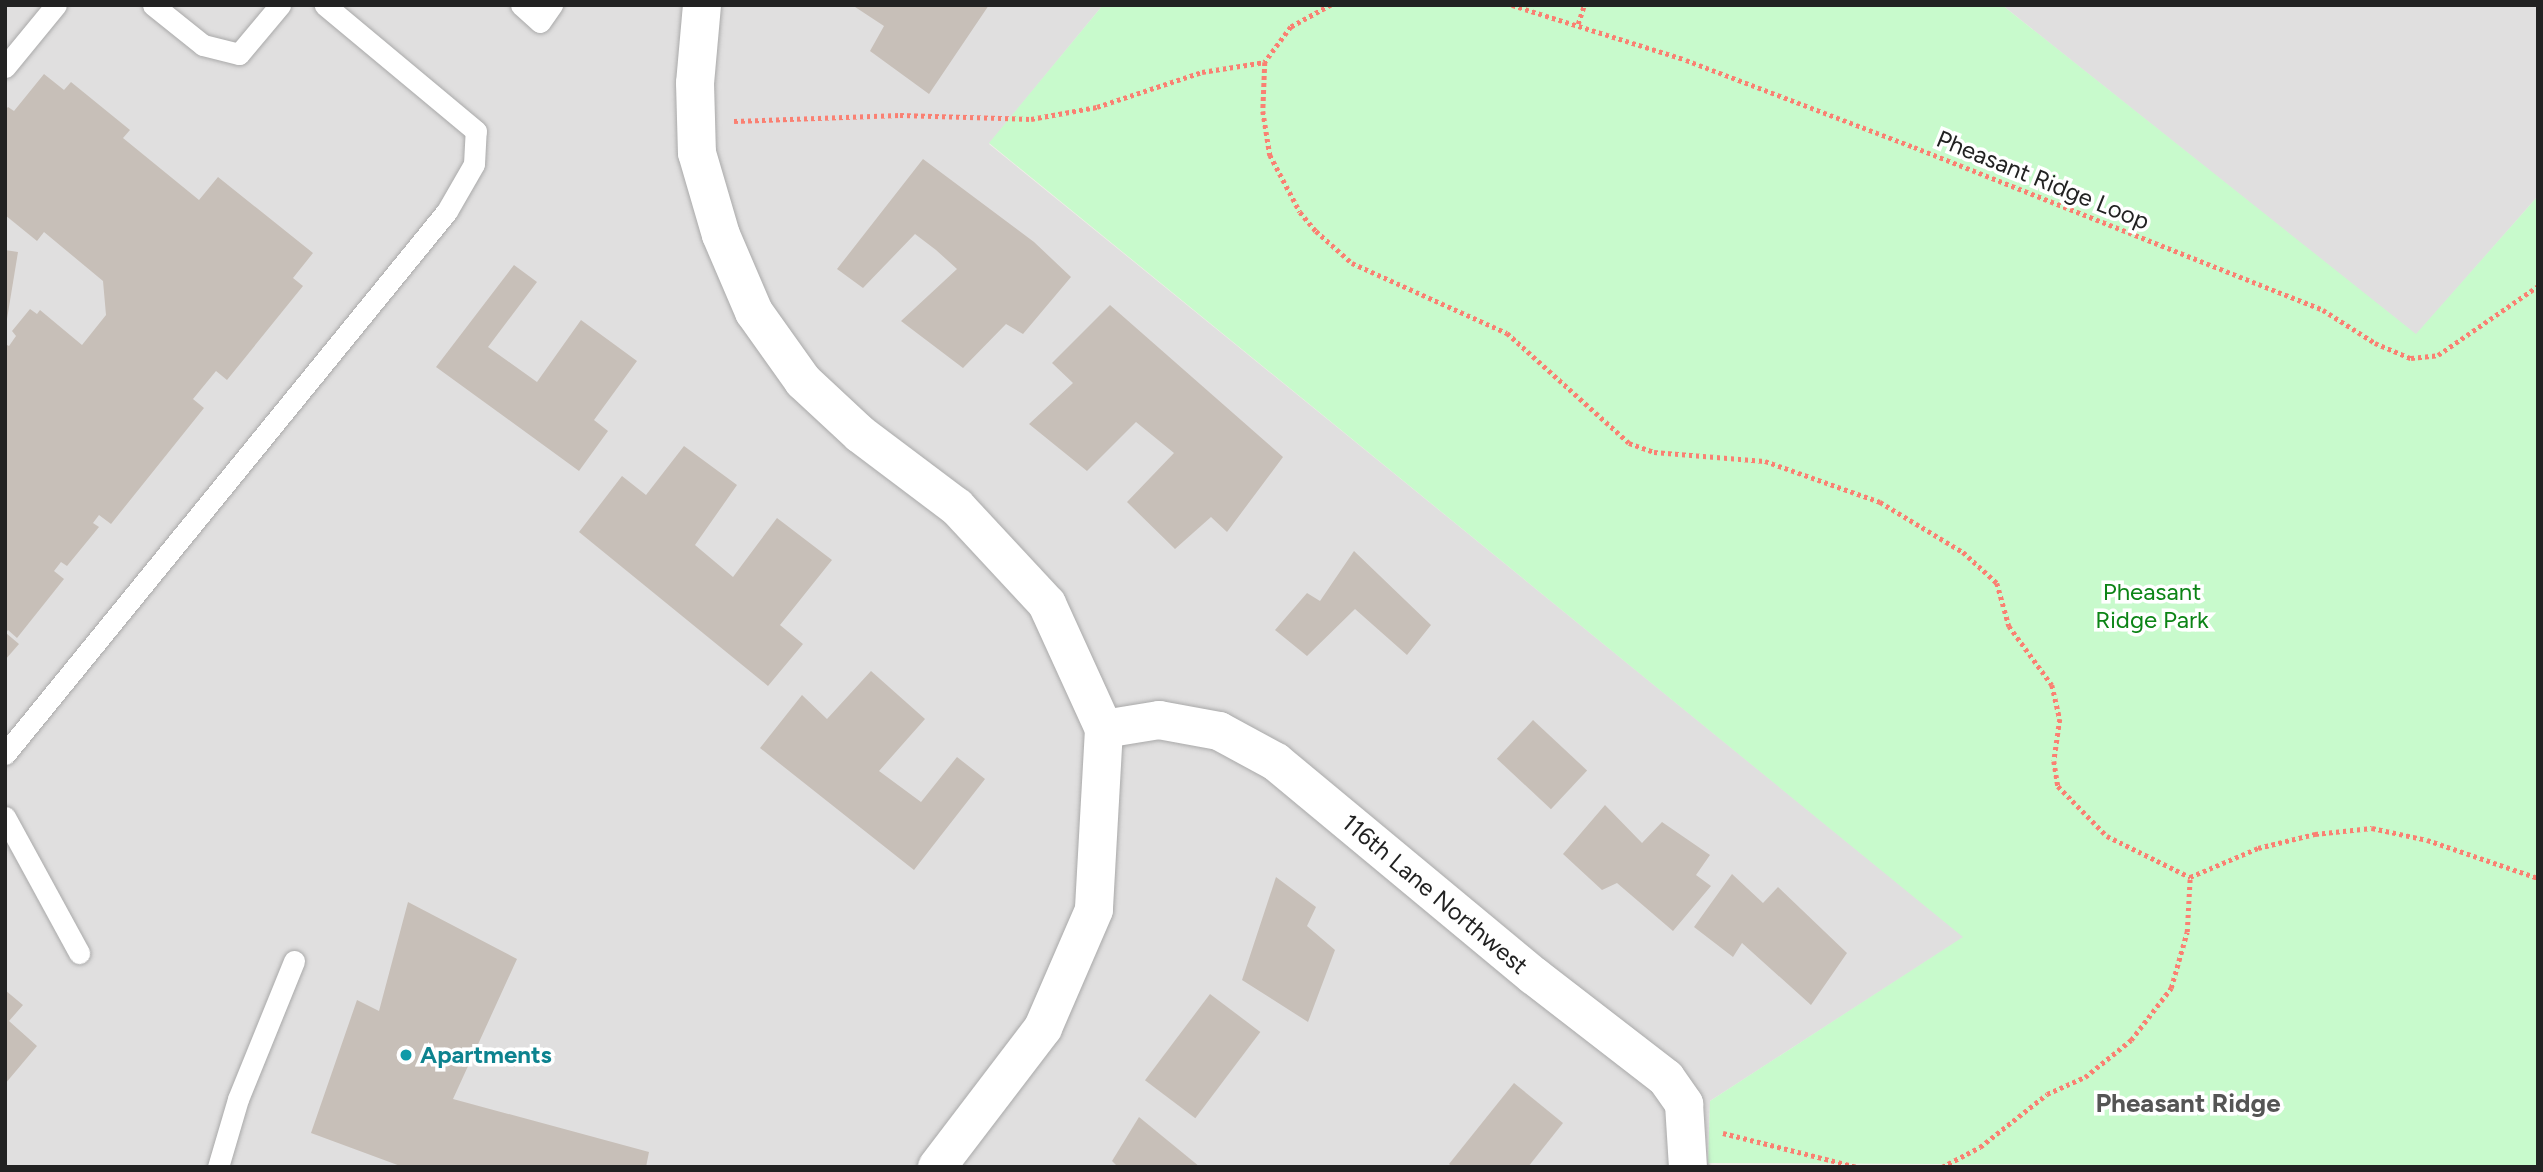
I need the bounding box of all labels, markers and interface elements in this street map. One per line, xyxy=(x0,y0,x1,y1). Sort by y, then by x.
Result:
street label: Pheasant Ridge Loop xyxy=(1932,124,2154,236)
park label: Pheasant Ridge Park xyxy=(2095,578,2209,634)
street label: 116th Lane Northwest xyxy=(1336,808,1534,980)
place label: Apartments xyxy=(420,1041,552,1069)
marker: Apartments xyxy=(398,1047,414,1063)
district label: Pheasant Ridge xyxy=(2095,1088,2281,1120)

